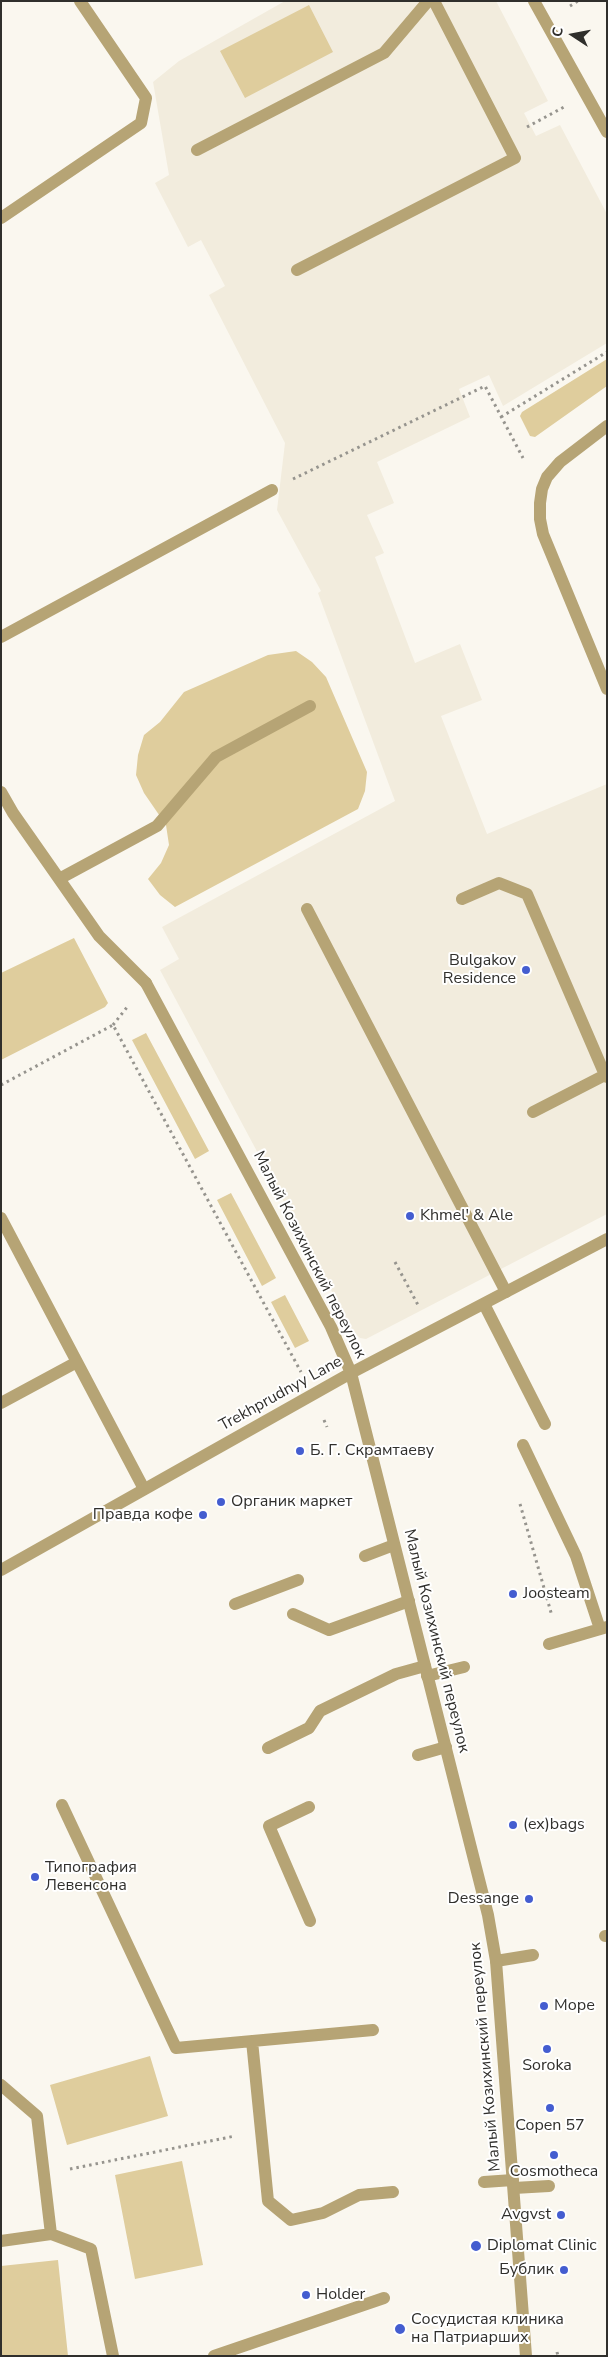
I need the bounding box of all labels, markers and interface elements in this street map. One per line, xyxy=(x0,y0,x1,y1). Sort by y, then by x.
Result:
north arrow xyxy=(548,10,598,60)
text: С xyxy=(548,26,568,39)
place label: Bulgakov Residence xyxy=(443,951,516,989)
marker: Bulgakov Residence xyxy=(520,964,532,976)
street label: Малый Козихинский переулок xyxy=(248,1148,370,1362)
place label: Khmel' & Ale xyxy=(420,1206,513,1226)
marker: Khmel' & Ale xyxy=(404,1210,416,1222)
street label: Trekhprudnyy Lane xyxy=(216,1352,346,1436)
place label: Б. Г. Скрамтаеву xyxy=(310,1441,434,1461)
marker: Б. Г. Скрамтаеву xyxy=(294,1445,306,1457)
place label: Органик маркет xyxy=(231,1492,352,1512)
marker: Органик маркет xyxy=(215,1496,227,1508)
place label: Правда кофе xyxy=(93,1505,193,1525)
marker: Правда кофе xyxy=(197,1509,209,1521)
street label: Малый Козихинский переулок xyxy=(399,1527,473,1755)
place label: Joosteam xyxy=(523,1584,590,1604)
marker: Joosteam xyxy=(507,1588,519,1600)
place label: (ex)bags xyxy=(523,1815,585,1835)
marker: (ex)bags xyxy=(507,1819,519,1831)
place label: Типография Левенсона xyxy=(45,1858,137,1896)
marker: Типография Левенсона xyxy=(29,1871,41,1883)
place label: Dessange xyxy=(448,1889,519,1909)
marker: Dessange xyxy=(523,1893,535,1905)
street label: Малый Козихинский переулок xyxy=(466,1942,506,2172)
place label: Море xyxy=(554,1996,595,2016)
marker: Море xyxy=(538,2000,550,2012)
marker: Soroka xyxy=(541,2043,553,2055)
place label: Soroka xyxy=(522,2056,572,2076)
marker: Copen 57 xyxy=(544,2102,556,2114)
place label: Copen 57 xyxy=(515,2116,585,2136)
marker: Cosmotheca xyxy=(548,2149,560,2161)
place label: Cosmotheca xyxy=(510,2162,598,2182)
place label: Avgvst xyxy=(501,2205,551,2225)
marker: Avgvst xyxy=(555,2209,567,2221)
place label: Diplomat Clinic xyxy=(487,2236,597,2256)
marker: Diplomat Clinic xyxy=(469,2239,483,2253)
place label: Бублик xyxy=(499,2260,554,2280)
marker: Бублик xyxy=(558,2264,570,2276)
place label: Holder xyxy=(316,2285,365,2305)
marker: Holder xyxy=(300,2289,312,2301)
place label: Сосудистая клиника на Патриарших xyxy=(411,2310,564,2348)
marker: Сосудистая клиника на Патриарших xyxy=(393,2322,407,2336)

